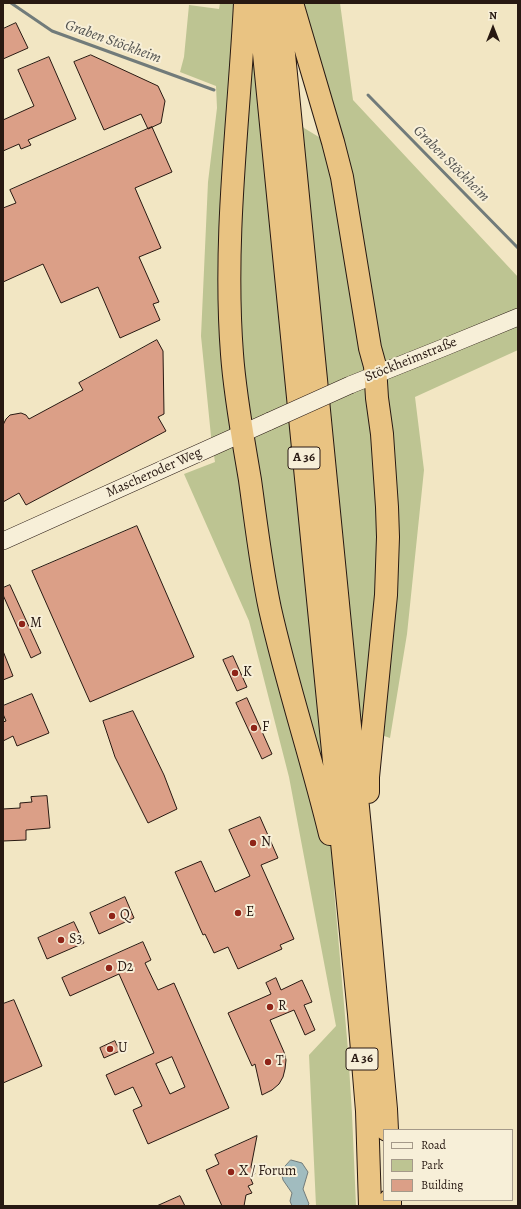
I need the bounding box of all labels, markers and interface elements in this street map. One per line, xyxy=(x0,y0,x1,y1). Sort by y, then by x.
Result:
north arrow xyxy=(473,8,513,48)
text: N xyxy=(489,8,497,23)
water label: Graben Stöckheim xyxy=(63,16,163,68)
water label: Graben Stöckheim xyxy=(409,122,493,206)
street label: Stöckheimstraße xyxy=(363,334,459,386)
street label: Mascheroder Weg xyxy=(104,444,204,502)
road number: A 36 xyxy=(288,447,320,469)
place label: M xyxy=(30,616,42,632)
marker: M xyxy=(17,619,27,629)
place label: K xyxy=(243,665,252,681)
marker: K xyxy=(230,668,240,678)
place label: F xyxy=(262,720,269,736)
marker: F xyxy=(249,723,259,733)
place label: N xyxy=(261,835,271,851)
marker: N xyxy=(248,838,258,848)
place label: E xyxy=(246,905,254,921)
place label: Q xyxy=(120,908,130,924)
marker: E xyxy=(233,908,243,918)
marker: Q xyxy=(107,911,117,921)
place label: S3 xyxy=(69,932,82,948)
marker: S3 xyxy=(56,935,66,945)
place label: D2 xyxy=(117,960,133,976)
marker: D2 xyxy=(104,963,114,973)
place label: R xyxy=(278,999,287,1015)
marker: R xyxy=(265,1002,275,1012)
place label: U xyxy=(118,1041,128,1057)
marker: U xyxy=(105,1044,115,1054)
road number: A 36 xyxy=(346,1048,378,1070)
place label: T xyxy=(276,1054,284,1070)
marker: T xyxy=(263,1057,273,1067)
legend xyxy=(383,1129,513,1201)
text: Road xyxy=(421,1137,446,1153)
text: Park xyxy=(421,1157,444,1173)
place label: X / Forum xyxy=(239,1164,296,1180)
marker: X / Forum xyxy=(226,1167,236,1177)
text: Building xyxy=(421,1177,463,1193)

